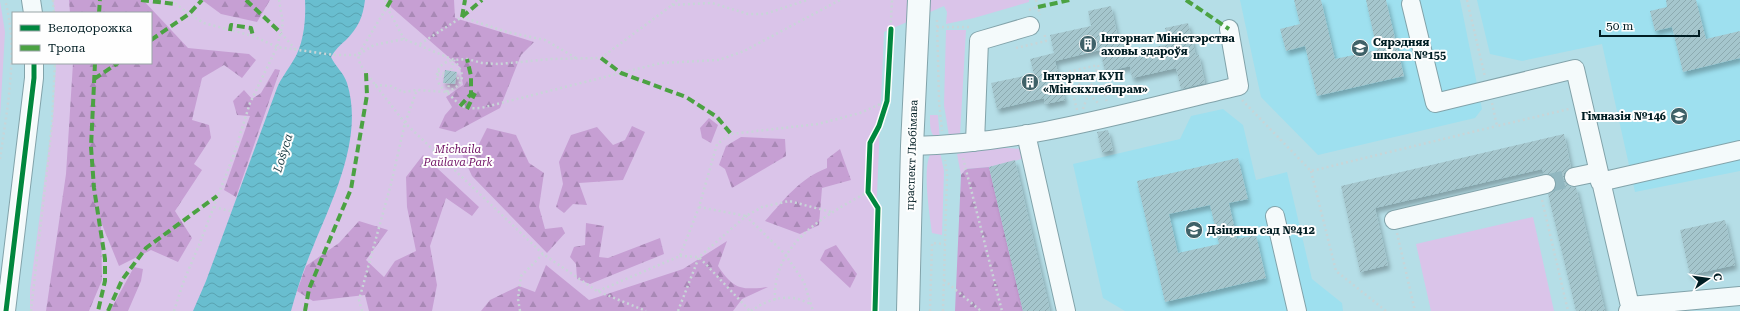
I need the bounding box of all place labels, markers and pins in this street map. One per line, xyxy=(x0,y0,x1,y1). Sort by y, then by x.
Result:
place label: Інтэрнат Міністэрства аховы здароўя xyxy=(1101,32,1235,58)
building icon: Інтэрнат Міністэрства аховы здароўя xyxy=(1078,34,1098,54)
place label: Сярэдняя школа №155 xyxy=(1373,36,1446,62)
school or university icon: Сярэдняя школа №155 xyxy=(1350,38,1370,58)
place label: Інтэрнат КУП «Мінскхлебпрам» xyxy=(1043,70,1148,96)
building icon: Інтэрнат КУП «Мінскхлебпрам» xyxy=(1020,72,1040,92)
school or university icon: Гімназія №146 xyxy=(1669,106,1689,126)
place label: Гімназія №146 xyxy=(1581,110,1666,123)
school or university icon: Дзіцячы сад №412 xyxy=(1184,220,1204,240)
place label: Дзіцячы сад №412 xyxy=(1207,224,1315,237)

